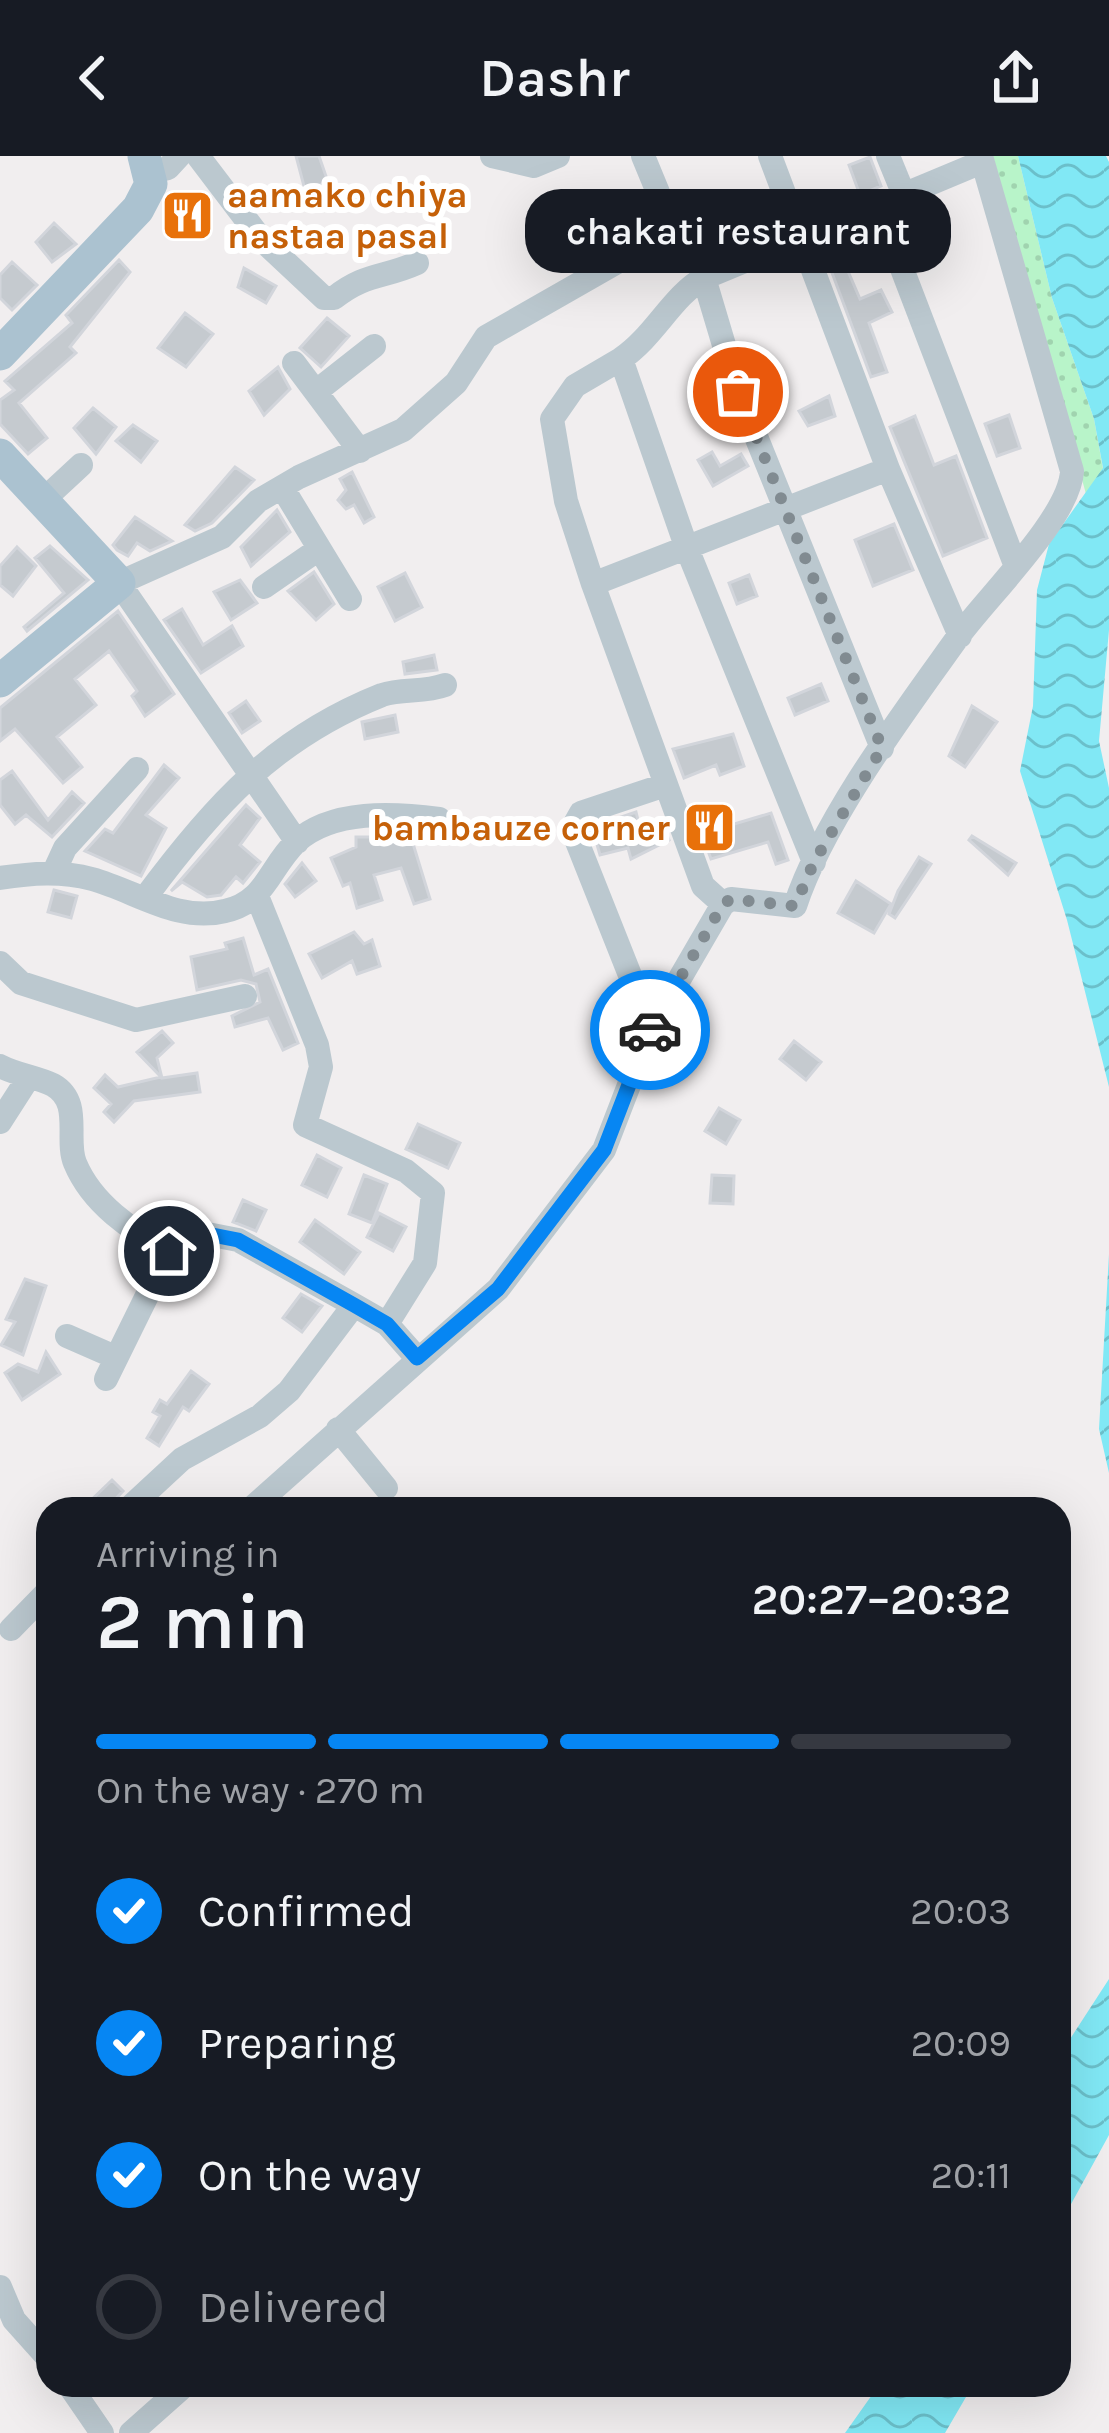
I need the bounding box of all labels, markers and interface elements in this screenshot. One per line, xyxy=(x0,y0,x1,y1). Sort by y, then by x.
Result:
icon: back xyxy=(60,45,126,111)
icon: share xyxy=(983,45,1049,111)
text: Dashr xyxy=(479,46,630,110)
place label: aamako chiya nastaa pasal xyxy=(227,174,468,257)
restaurant icon: aamako chiya nastaa pasal xyxy=(160,188,216,244)
callout: chakati restaurant xyxy=(525,188,951,272)
text: chakati restaurant xyxy=(566,208,910,254)
pin xyxy=(687,341,789,443)
icon: bag xyxy=(705,359,771,425)
restaurant icon: bambauze corner xyxy=(681,800,737,856)
place label: bambauze corner xyxy=(372,807,670,849)
courier xyxy=(590,970,710,1090)
icon: car xyxy=(617,997,683,1063)
pin xyxy=(118,1200,220,1302)
icon: home xyxy=(136,1218,202,1284)
text: Arriving in xyxy=(96,1531,279,1577)
text: 20:27–20:32 xyxy=(751,1573,1011,1625)
text: 2 min xyxy=(96,1576,309,1668)
text: On the way · 270 m xyxy=(96,1767,425,1813)
icon: check xyxy=(96,1878,162,1944)
text: Confirmed xyxy=(198,1885,414,1937)
text: 20:03 xyxy=(910,1888,1011,1934)
icon: check xyxy=(96,2010,162,2076)
text: Preparing xyxy=(198,2017,396,2069)
text: 20:09 xyxy=(910,2020,1011,2066)
icon: check xyxy=(96,2142,162,2208)
text: On the way xyxy=(198,2149,421,2201)
text: 20:11 xyxy=(930,2152,1011,2198)
text: Delivered xyxy=(198,2281,389,2333)

